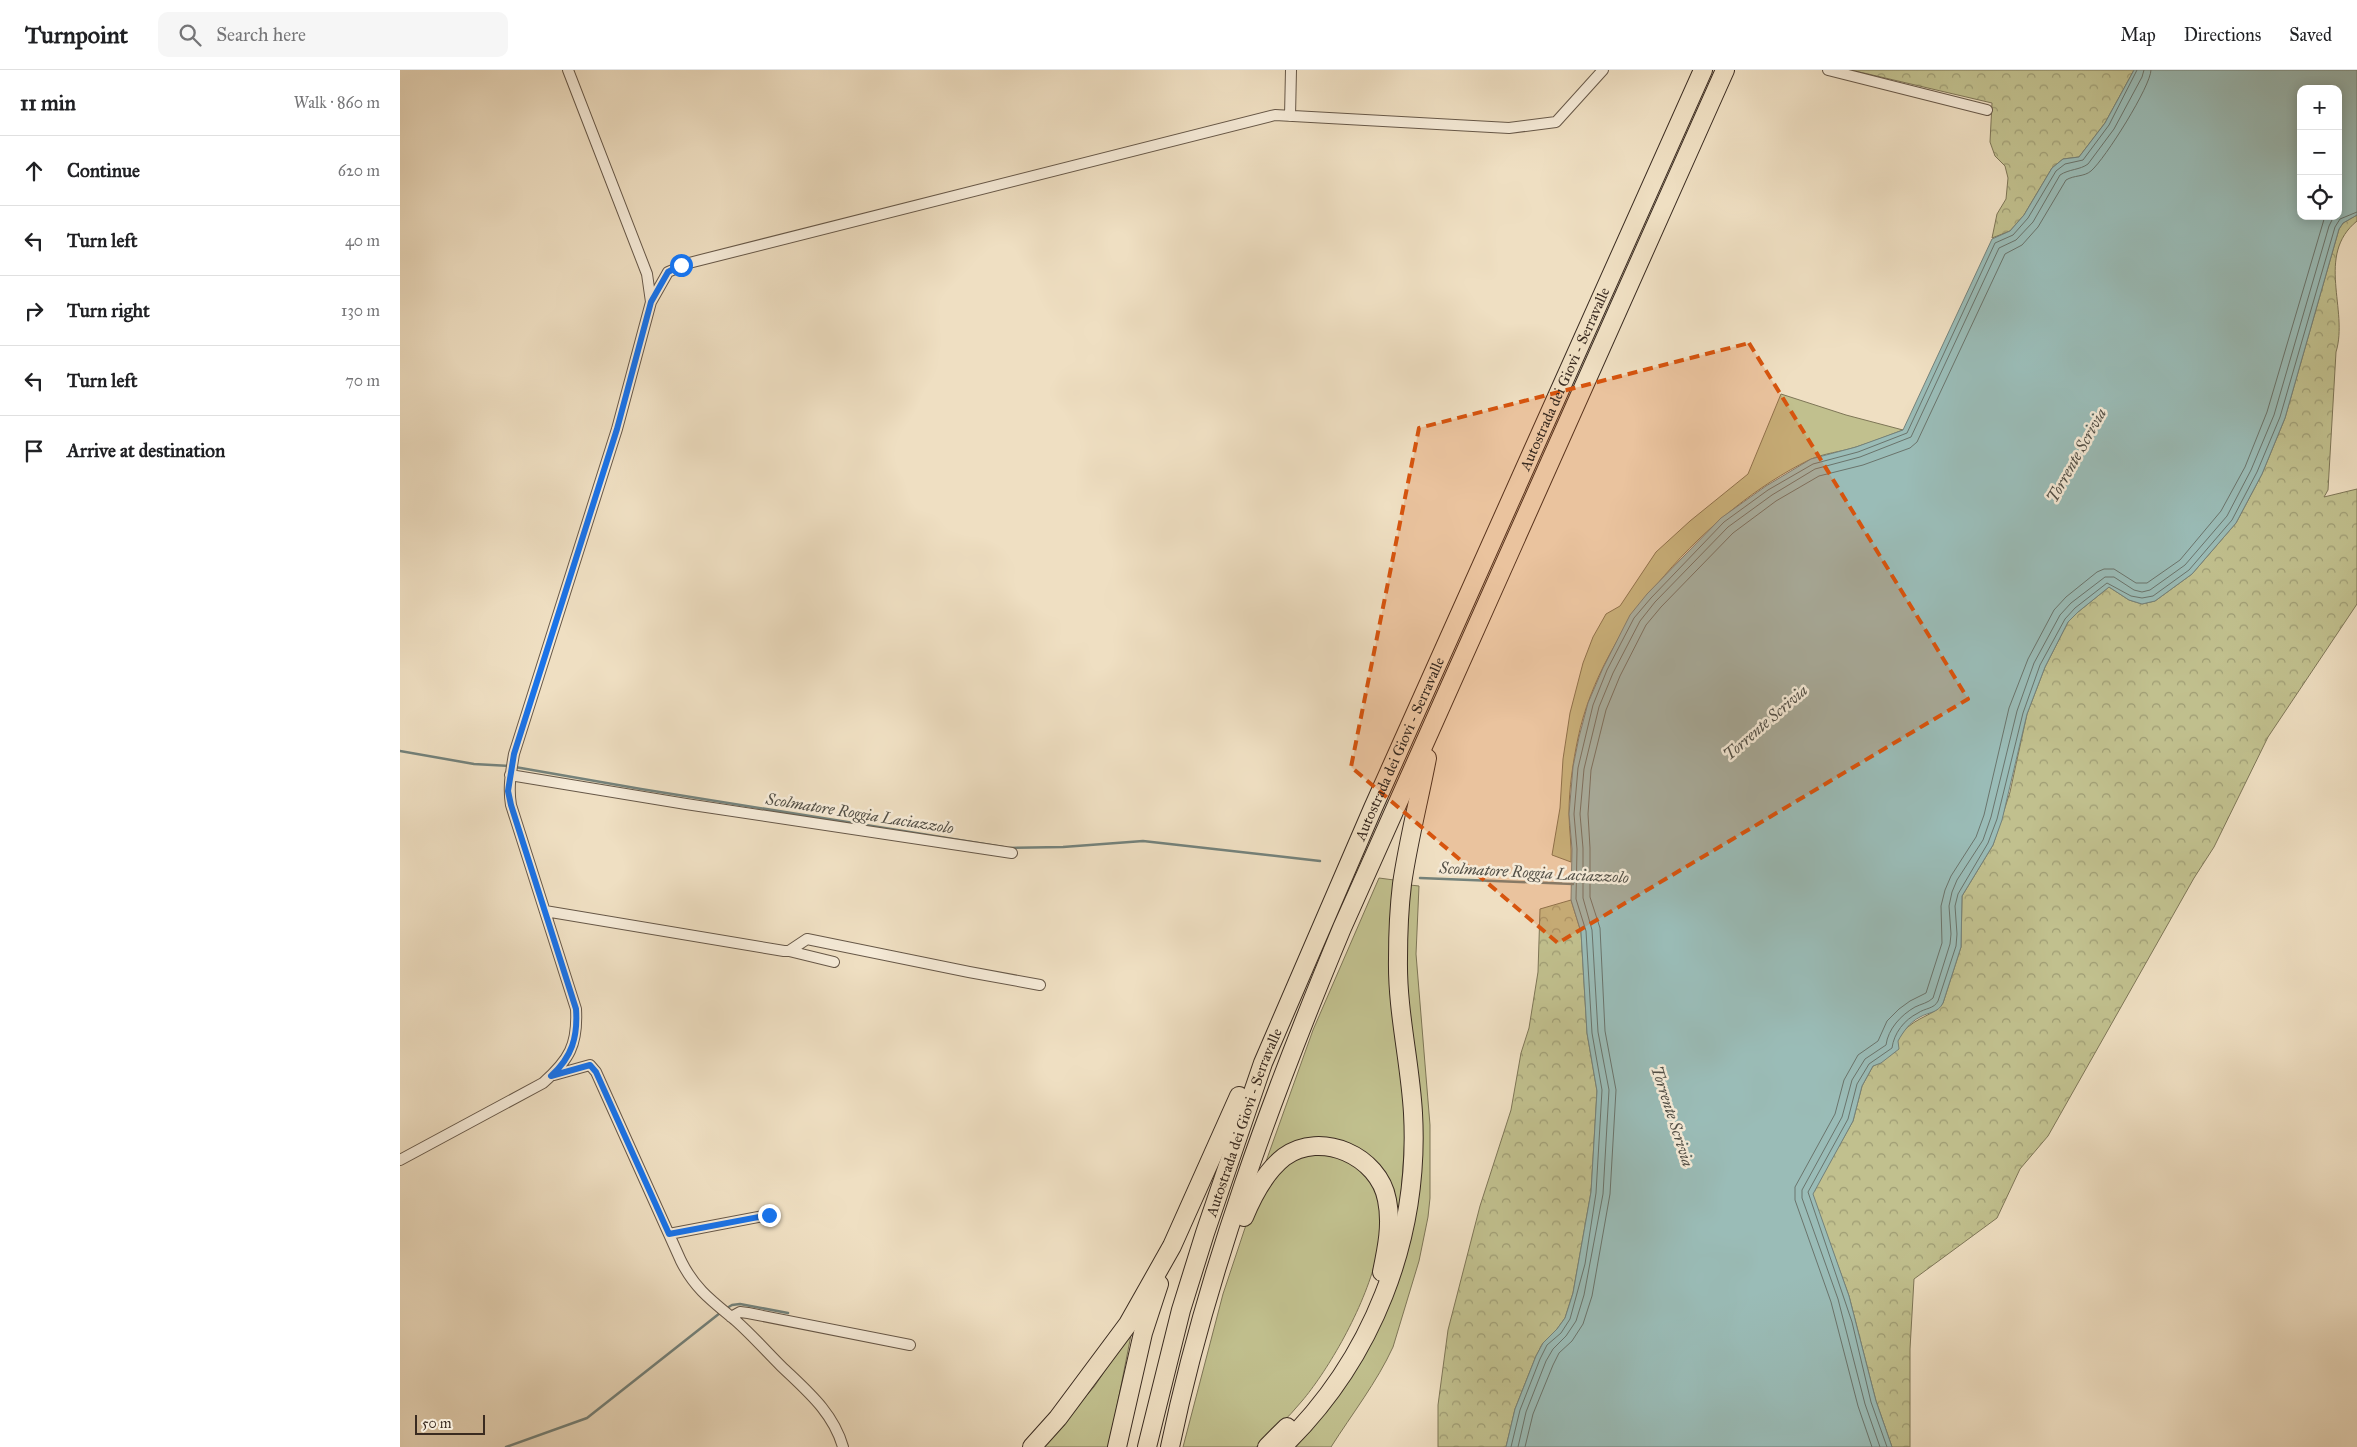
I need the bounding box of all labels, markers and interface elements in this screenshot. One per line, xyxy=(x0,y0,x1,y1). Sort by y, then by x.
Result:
search box xyxy=(158,12,508,57)
text: Turnpoint xyxy=(25,20,128,50)
icon: search xyxy=(176,21,204,49)
text: Search here xyxy=(216,23,306,46)
text: Map xyxy=(2120,24,2156,46)
text: Directions xyxy=(2184,24,2261,46)
text: Saved xyxy=(2289,24,2332,46)
map controls xyxy=(2297,85,2342,220)
button: + xyxy=(2297,85,2342,130)
text: 11 min xyxy=(20,90,76,116)
text: Walk · 860 m xyxy=(294,93,380,112)
button: − xyxy=(2297,130,2342,175)
icon: ahead xyxy=(20,157,48,185)
text: Continue xyxy=(67,159,140,182)
text: 620 m xyxy=(338,161,380,180)
button: locate xyxy=(2297,175,2342,220)
icon: left xyxy=(20,227,48,255)
text: Turn left xyxy=(67,229,137,252)
text: 40 m xyxy=(345,231,380,250)
route start xyxy=(670,254,693,277)
street label: Autostrada dei Giovi - Serravalle xyxy=(1516,285,1614,474)
icon: right xyxy=(20,297,48,325)
text: Turn right xyxy=(67,299,150,322)
text: 130 m xyxy=(341,301,380,320)
icon: left xyxy=(20,367,48,395)
text: Turn left xyxy=(67,369,137,392)
text: 70 m xyxy=(345,371,380,390)
water label: Torrente Scrivia xyxy=(2043,404,2110,506)
icon: arrive xyxy=(20,437,48,465)
text: Arrive at destination xyxy=(67,439,225,462)
street label: Autostrada dei Giovi - Serravalle xyxy=(1351,654,1448,844)
water label: Torrente Scrivia xyxy=(1719,681,1811,764)
water label: Scolmatore Roggia Laciazzolo xyxy=(764,789,955,838)
water label: Scolmatore Roggia Laciazzolo xyxy=(1438,858,1629,887)
street label: Autostrada dei Giovi - Serravalle xyxy=(1202,1025,1286,1220)
water label: Torrente Scrivia xyxy=(1647,1063,1698,1169)
route end xyxy=(758,1204,781,1227)
scale bar xyxy=(415,1412,485,1435)
text: 50 m xyxy=(422,1415,451,1432)

